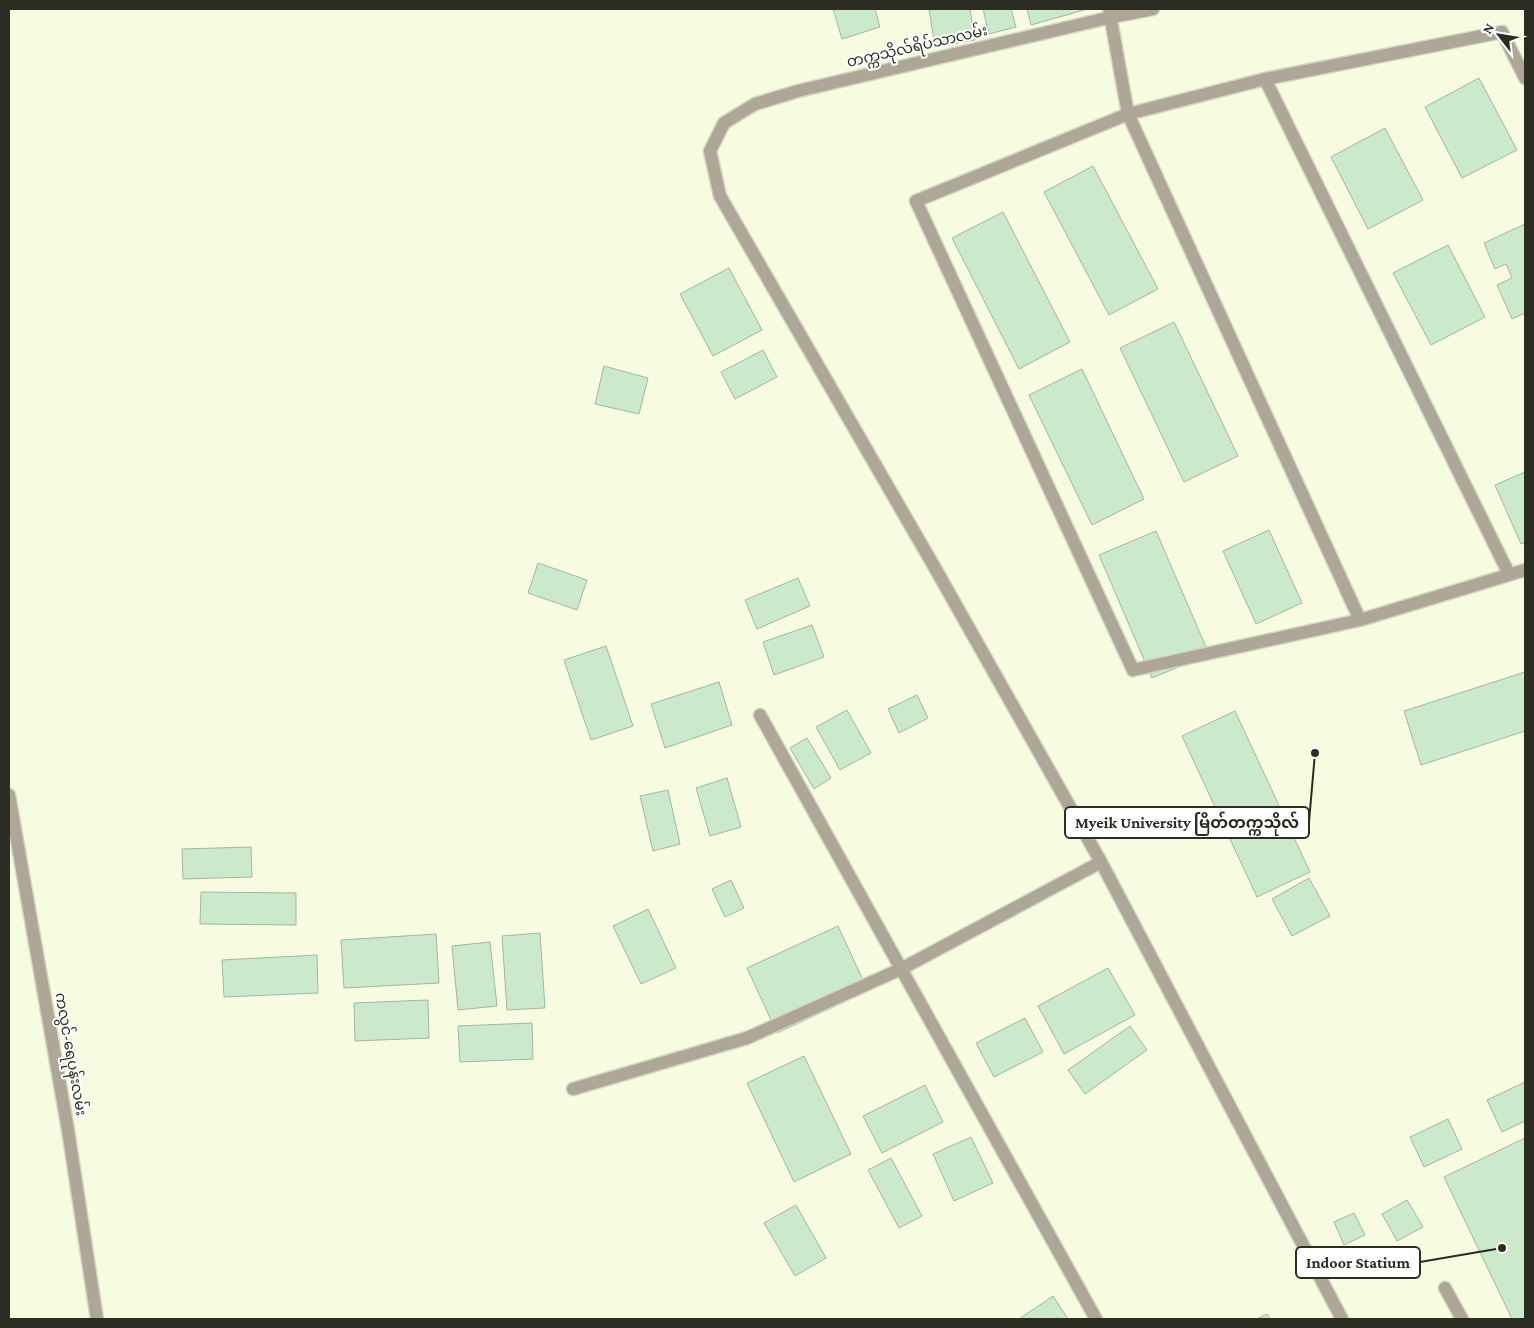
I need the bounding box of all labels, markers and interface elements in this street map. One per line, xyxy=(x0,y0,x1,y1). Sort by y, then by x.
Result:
north arrow xyxy=(1474,10,1524,60)
street label: တက္ကသိုလ်ရိပ်သာလမ်း xyxy=(845,20,990,74)
text: N xyxy=(1479,20,1497,37)
callout: Myeik University မြိတ်တက္ကသိုလ် xyxy=(1065,807,1309,838)
text: Myeik University မြိတ်တက္ကသိုလ် xyxy=(1075,811,1299,836)
street label: ကလွင်-ရေပုန်းလမ်း xyxy=(48,991,92,1117)
callout: Indoor Statium xyxy=(1296,1247,1420,1278)
text: Indoor Statium xyxy=(1306,1254,1410,1271)

